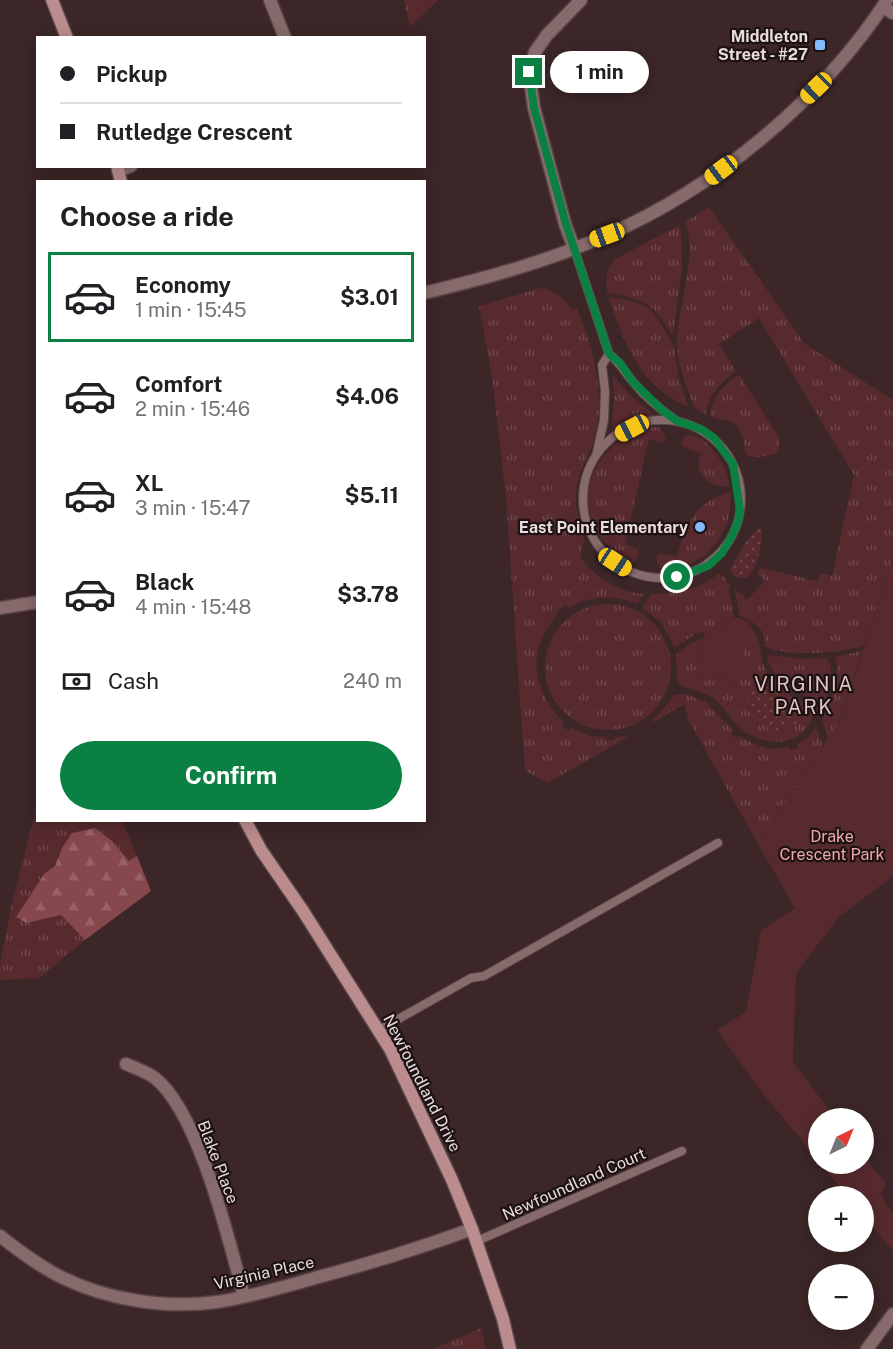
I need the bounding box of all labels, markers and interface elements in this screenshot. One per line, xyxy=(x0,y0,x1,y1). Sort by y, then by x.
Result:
place label: Middleton Street - #27 xyxy=(718,27,808,64)
marker: Middleton Street - #27 xyxy=(813,38,827,52)
callout: 1 min xyxy=(550,51,649,93)
route end xyxy=(515,58,542,85)
text: 1 min xyxy=(575,60,624,84)
text: Pickup xyxy=(96,61,167,87)
car xyxy=(797,69,835,107)
text: Rutledge Crescent xyxy=(96,119,293,145)
car xyxy=(701,152,741,188)
text: Choose a ride xyxy=(60,200,234,232)
car xyxy=(587,220,627,250)
icon: car xyxy=(63,270,117,324)
text: Economy xyxy=(135,272,231,298)
text: $3.01 xyxy=(340,284,399,310)
text: 1 min · 15:45 xyxy=(135,298,247,322)
icon: car xyxy=(63,369,117,423)
text: Comfort xyxy=(135,371,222,397)
text: $4.06 xyxy=(335,383,399,409)
text: 2 min · 15:46 xyxy=(135,397,250,421)
car xyxy=(612,412,652,444)
icon: car xyxy=(63,468,117,522)
text: XL xyxy=(135,470,163,496)
text: $5.11 xyxy=(344,482,399,508)
text: 3 min · 15:47 xyxy=(135,496,250,520)
place label: East Point Elementary xyxy=(519,518,688,537)
marker: East Point Elementary xyxy=(693,520,707,534)
car xyxy=(595,545,635,579)
route start xyxy=(663,563,690,590)
icon: car xyxy=(63,567,117,621)
text: Black xyxy=(135,569,194,595)
text: $3.78 xyxy=(337,581,399,607)
text: 4 min · 15:48 xyxy=(135,595,251,619)
icon: cash xyxy=(60,665,93,698)
text: Cash xyxy=(108,668,159,694)
text: 240 m xyxy=(343,669,402,693)
district label: VIRGINIA PARK xyxy=(754,672,854,719)
button: Confirm xyxy=(60,741,402,810)
park label: Drake Crescent Park xyxy=(779,827,885,864)
street label: Newfoundland Drive xyxy=(379,1011,465,1155)
north arrow xyxy=(808,1108,874,1174)
map controls xyxy=(808,1108,874,1330)
street label: Blake Place xyxy=(193,1118,243,1206)
street label: Newfoundland Court xyxy=(499,1144,649,1224)
button: + xyxy=(808,1186,874,1252)
street label: Virginia Place xyxy=(212,1252,316,1294)
button: − xyxy=(808,1264,874,1330)

